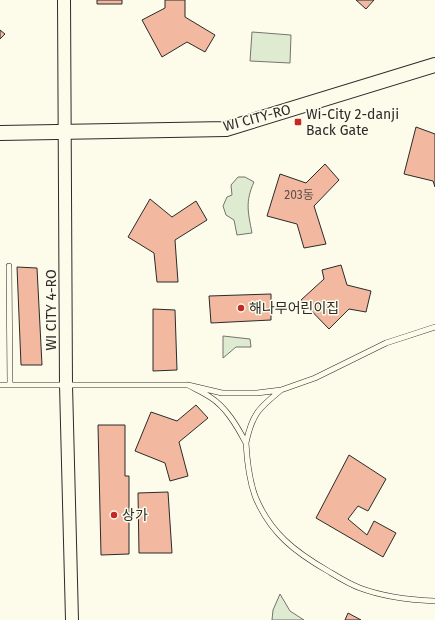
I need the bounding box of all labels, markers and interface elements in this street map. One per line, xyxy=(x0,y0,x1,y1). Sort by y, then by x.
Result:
street label: WI CITY-RO xyxy=(221,101,293,135)
place label: Wi-City 2-danji Back Gate xyxy=(306,106,399,139)
marker: Wi-City 2-danji Back Gate xyxy=(293,117,303,127)
house number: 203동 xyxy=(284,188,314,202)
street label: WI CITY 4-RO xyxy=(43,269,60,351)
place label: 해나무어린이집 xyxy=(249,300,339,317)
marker: 해나무어린이집 xyxy=(236,303,246,313)
place label: 상가 xyxy=(122,507,148,524)
marker: 상가 xyxy=(109,510,119,520)

